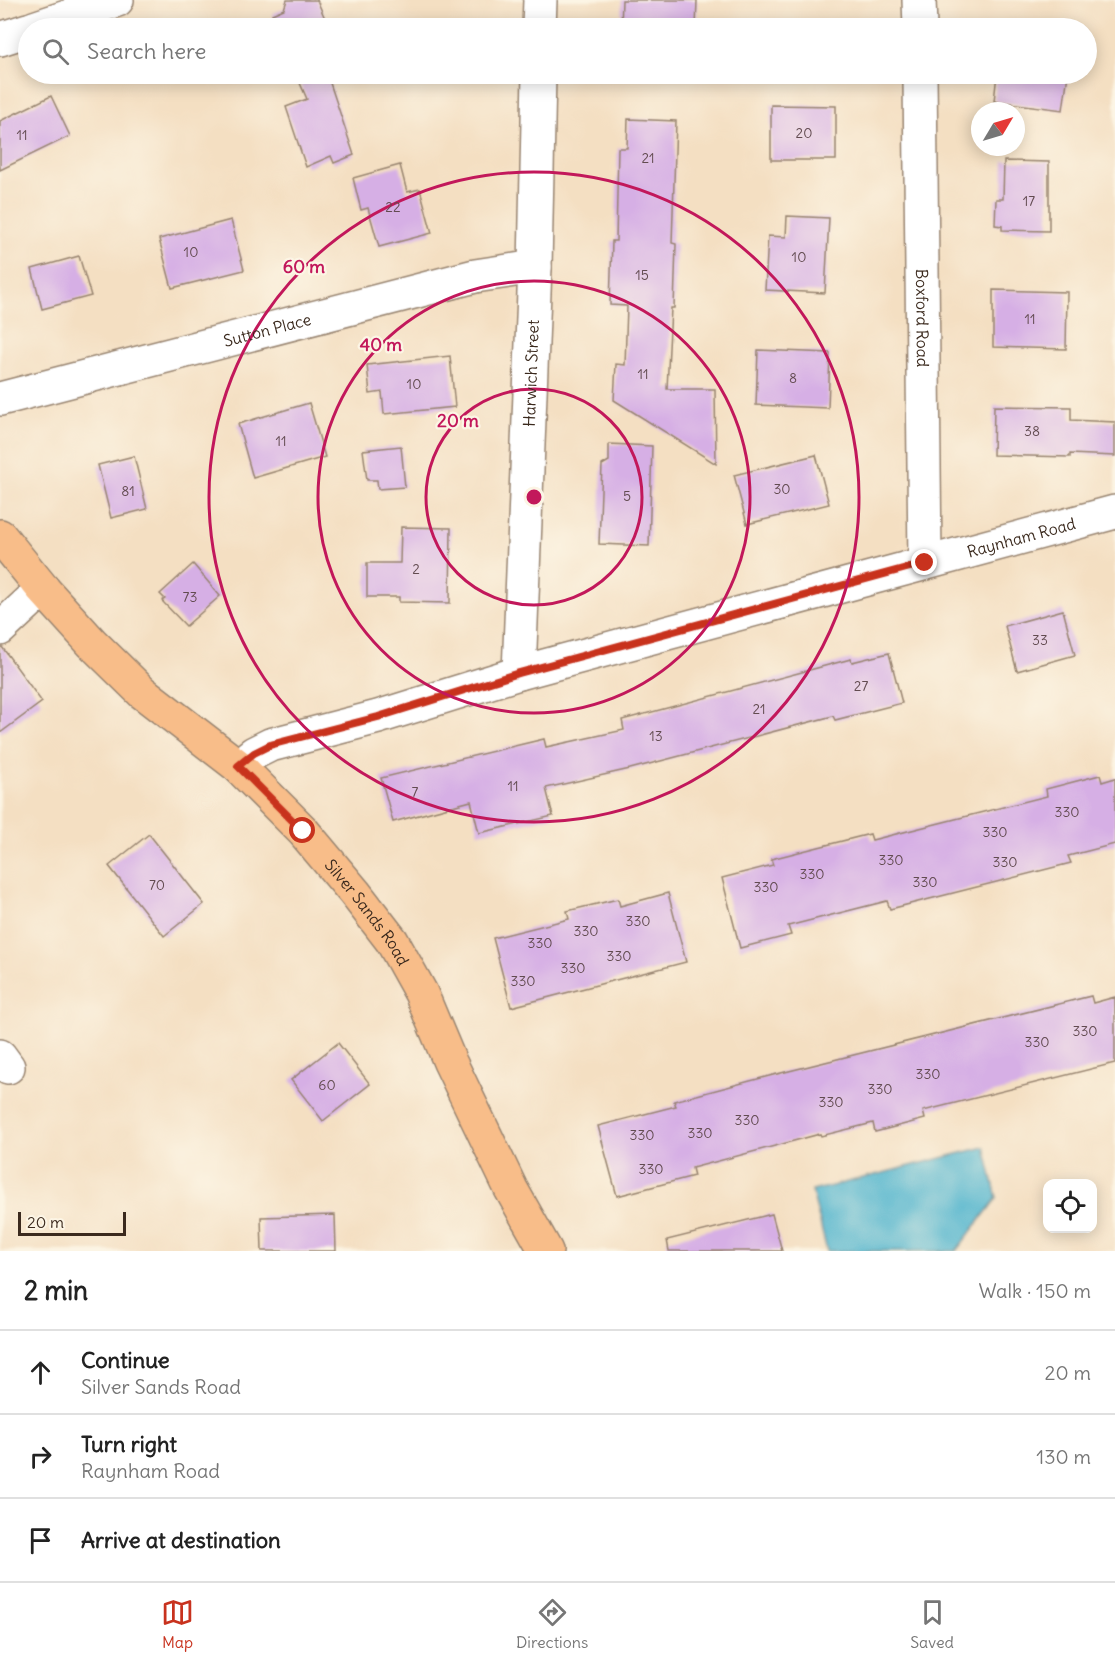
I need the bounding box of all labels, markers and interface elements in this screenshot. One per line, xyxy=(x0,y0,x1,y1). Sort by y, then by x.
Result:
search box xyxy=(18,18,1097,84)
icon: search xyxy=(39,35,72,68)
text: Search here xyxy=(87,37,206,65)
north arrow xyxy=(971,102,1025,156)
house number: 20 xyxy=(796,124,812,142)
house number: 11 xyxy=(16,126,28,144)
house number: 21 xyxy=(641,149,655,167)
house number: 17 xyxy=(1023,192,1035,210)
house number: 22 xyxy=(385,198,401,216)
house number: 10 xyxy=(184,243,198,261)
house number: 10 xyxy=(792,248,806,266)
text: 60 m xyxy=(283,255,325,278)
house number: 15 xyxy=(635,266,649,284)
street label: Boxford Road xyxy=(912,269,933,367)
street label: Sutton Place xyxy=(221,309,313,351)
house number: 11 xyxy=(1024,310,1036,328)
street label: Harwich Street xyxy=(519,319,543,427)
text: 40 m xyxy=(360,333,402,356)
house number: 11 xyxy=(637,365,649,383)
house number: 8 xyxy=(789,369,797,387)
house number: 10 xyxy=(407,375,421,393)
text: 20 m xyxy=(437,409,479,432)
house number: 38 xyxy=(1024,422,1040,440)
house number: 11 xyxy=(275,432,287,450)
house number: 30 xyxy=(773,480,791,498)
house number: 81 xyxy=(121,482,135,500)
centre of rings xyxy=(524,487,544,507)
house number: 5 xyxy=(623,487,631,505)
street label: Raynham Road xyxy=(965,513,1078,562)
route end xyxy=(911,549,937,575)
house number: 2 xyxy=(412,560,420,578)
house number: 73 xyxy=(183,588,197,606)
house number: 33 xyxy=(1032,631,1048,649)
house number: 27 xyxy=(854,677,868,695)
house number: 21 xyxy=(752,700,766,718)
house number: 13 xyxy=(649,727,663,745)
house number: 11 xyxy=(507,777,519,795)
house number: 7 xyxy=(412,783,419,801)
house number: 330 xyxy=(1054,803,1080,821)
route start xyxy=(289,817,315,843)
house number: 330 xyxy=(982,823,1008,841)
house number: 330 xyxy=(878,851,904,869)
house number: 330 xyxy=(992,853,1018,871)
street label: Silver Sands Road xyxy=(321,855,414,969)
house number: 330 xyxy=(799,865,825,883)
house number: 330 xyxy=(912,873,938,891)
house number: 70 xyxy=(149,876,165,894)
house number: 330 xyxy=(753,878,779,896)
house number: 330 xyxy=(625,912,651,930)
house number: 330 xyxy=(573,922,599,940)
house number: 330 xyxy=(527,934,553,952)
house number: 330 xyxy=(606,947,632,965)
house number: 330 xyxy=(560,959,586,977)
house number: 330 xyxy=(510,972,536,990)
house number: 330 xyxy=(1072,1022,1098,1040)
house number: 330 xyxy=(1024,1033,1050,1051)
house number: 330 xyxy=(915,1065,941,1083)
house number: 60 xyxy=(318,1076,336,1094)
house number: 330 xyxy=(867,1080,893,1098)
house number: 330 xyxy=(818,1093,844,1111)
house number: 330 xyxy=(734,1111,760,1129)
house number: 330 xyxy=(687,1124,713,1142)
house number: 330 xyxy=(629,1126,655,1144)
house number: 330 xyxy=(638,1160,664,1178)
map controls xyxy=(1043,1179,1097,1233)
button: locate xyxy=(1043,1179,1097,1233)
scale bar xyxy=(18,1209,126,1236)
text: 20 m xyxy=(27,1212,64,1232)
text: 2 min xyxy=(24,1274,88,1307)
text: Walk · 150 m xyxy=(979,1278,1091,1303)
text: Continue xyxy=(81,1346,170,1374)
icon: ahead xyxy=(24,1356,57,1389)
text: 20 m xyxy=(1045,1360,1091,1385)
text: Silver Sands Road xyxy=(81,1374,241,1399)
text: Turn right xyxy=(81,1430,177,1458)
icon: right xyxy=(24,1440,57,1473)
text: 130 m xyxy=(1036,1444,1091,1469)
text: Raynham Road xyxy=(81,1458,220,1483)
icon: arrive xyxy=(24,1524,57,1557)
text: Arrive at destination xyxy=(81,1526,281,1554)
tab: Map xyxy=(161,1596,194,1652)
tab: Directions xyxy=(516,1596,588,1652)
tab: Saved xyxy=(910,1596,954,1652)

